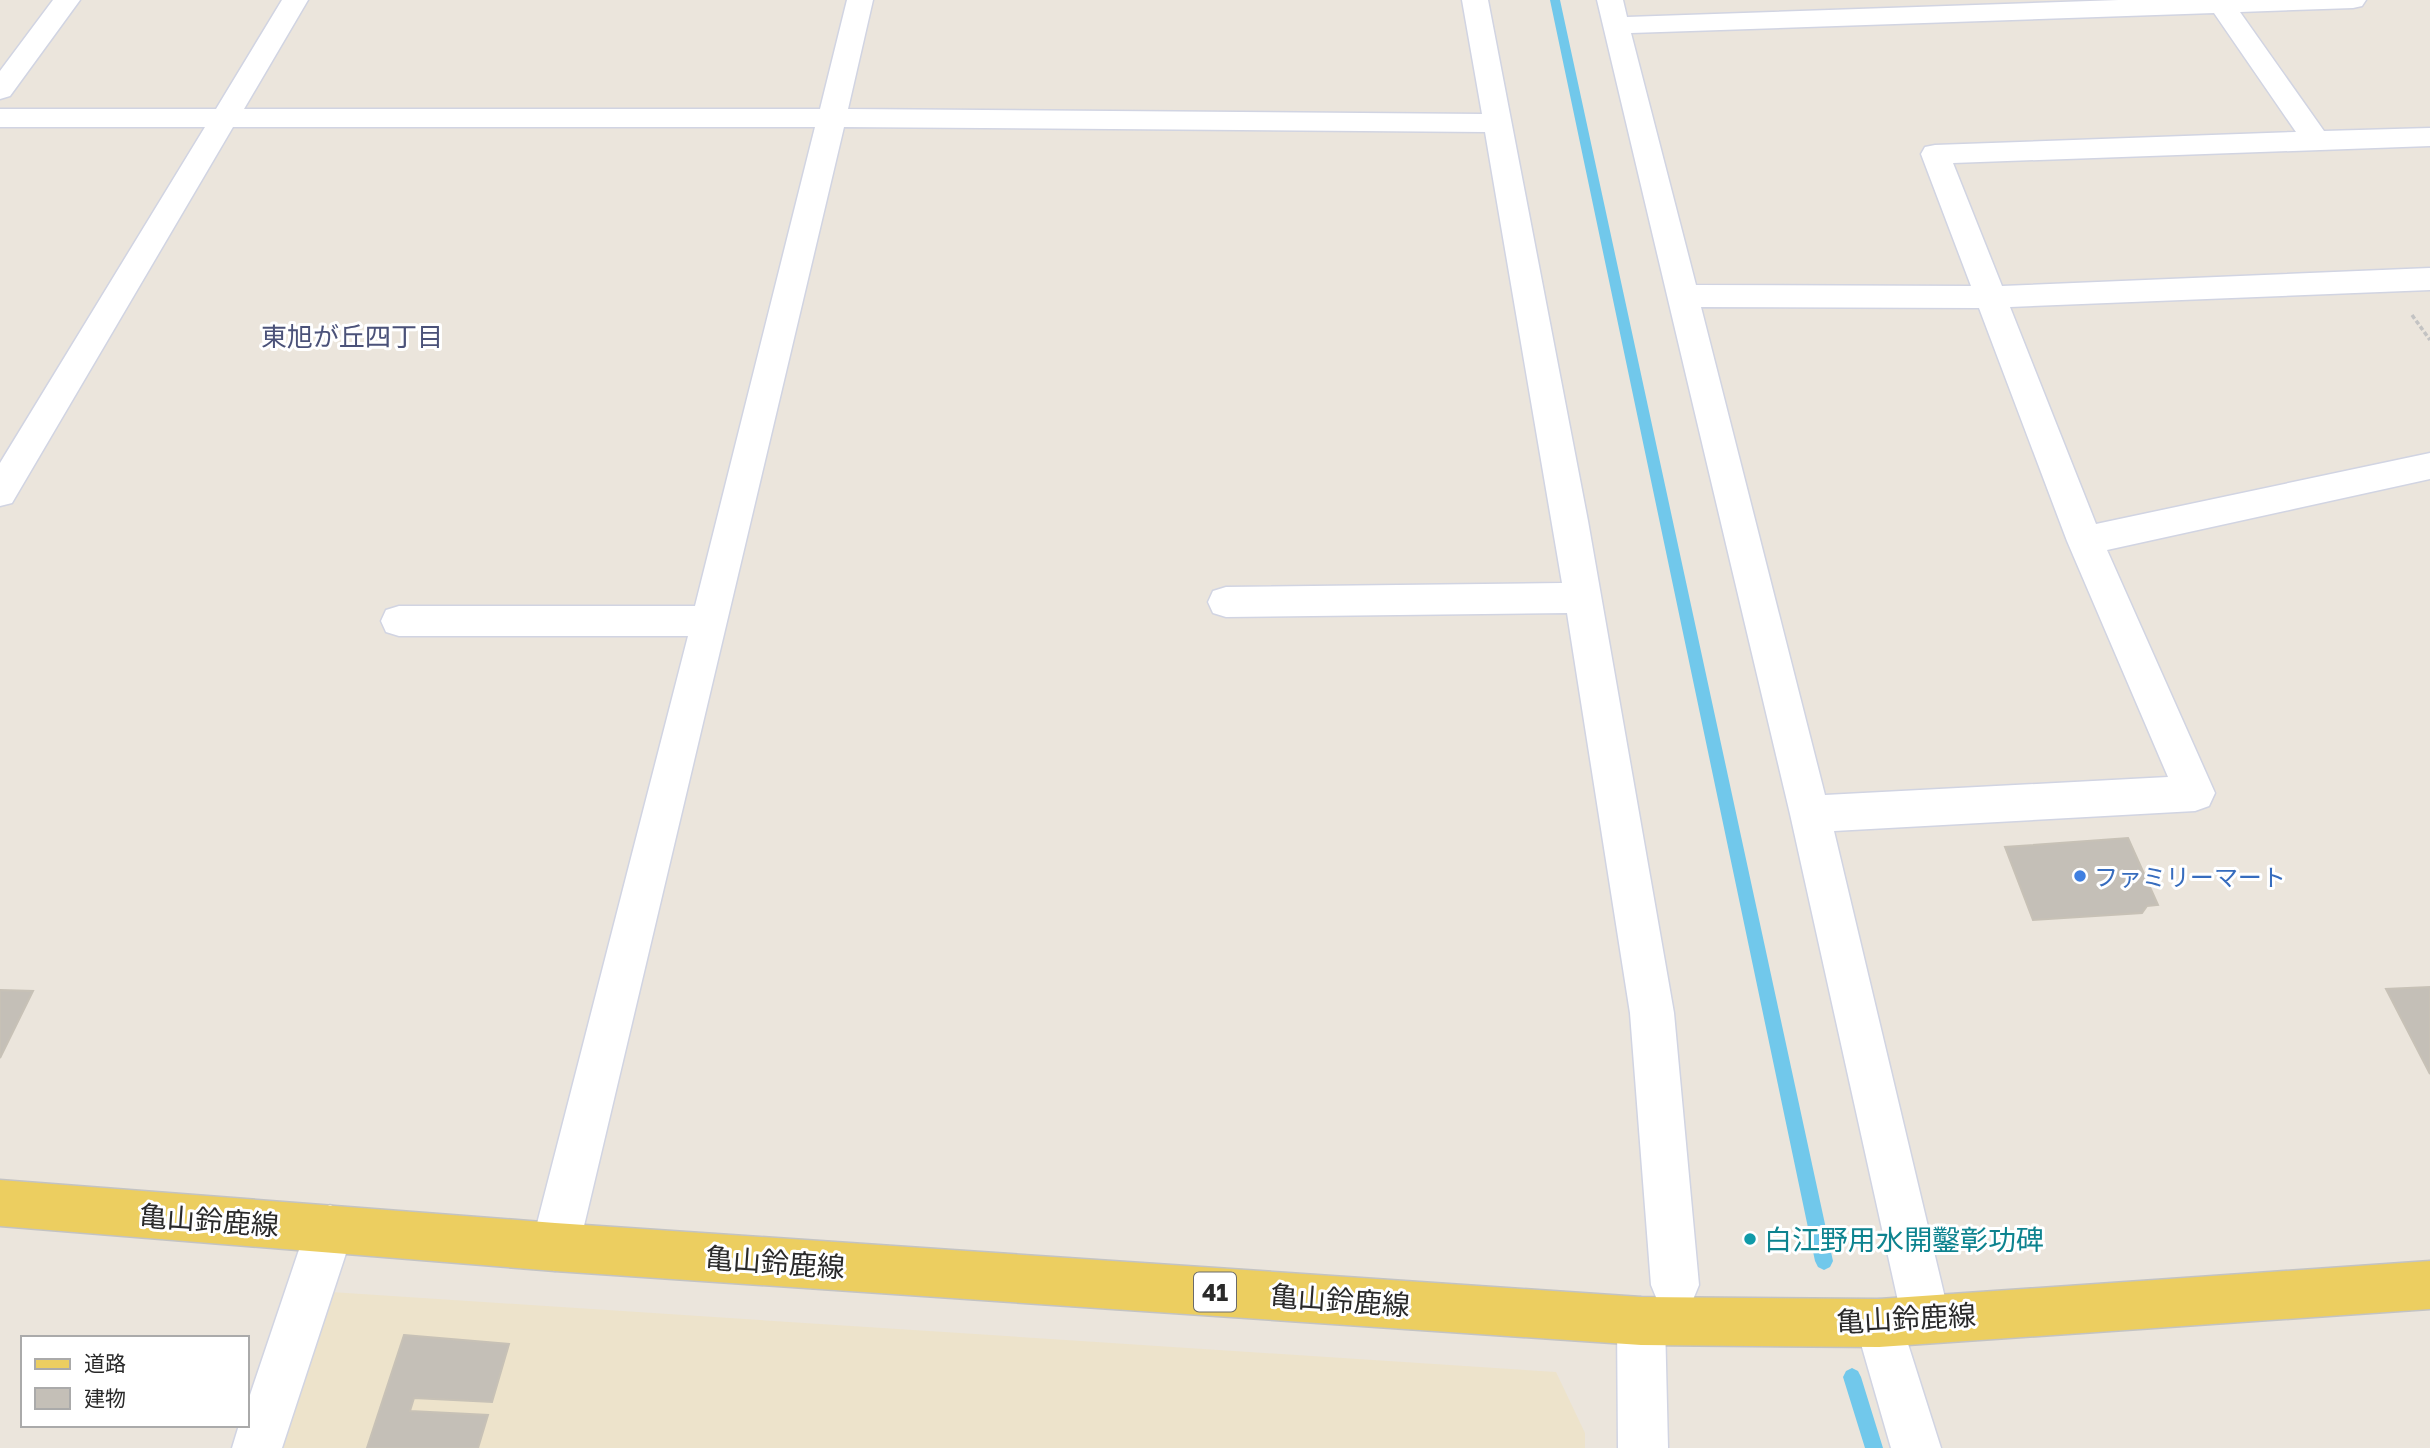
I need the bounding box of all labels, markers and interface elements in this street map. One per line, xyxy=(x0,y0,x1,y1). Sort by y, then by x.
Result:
district label: 東旭が丘四丁目 xyxy=(261,321,443,352)
place label: ファミリーマート xyxy=(2094,862,2286,891)
marker: ファミリーマート xyxy=(2072,868,2088,884)
street label: 亀山鈴鹿線 xyxy=(138,1199,280,1241)
place label: 白江野用水開鑿彰功碑 xyxy=(1764,1223,2044,1256)
marker: 白江野用水開鑿彰功碑 xyxy=(1742,1231,1758,1247)
street label: 亀山鈴鹿線 xyxy=(704,1241,846,1283)
road number: 41 xyxy=(1194,1273,1236,1312)
street label: 亀山鈴鹿線 xyxy=(1269,1279,1411,1321)
street label: 亀山鈴鹿線 xyxy=(1835,1298,1977,1338)
legend xyxy=(21,1336,248,1427)
text: 道路 xyxy=(84,1350,126,1376)
text: 建物 xyxy=(84,1385,126,1411)

